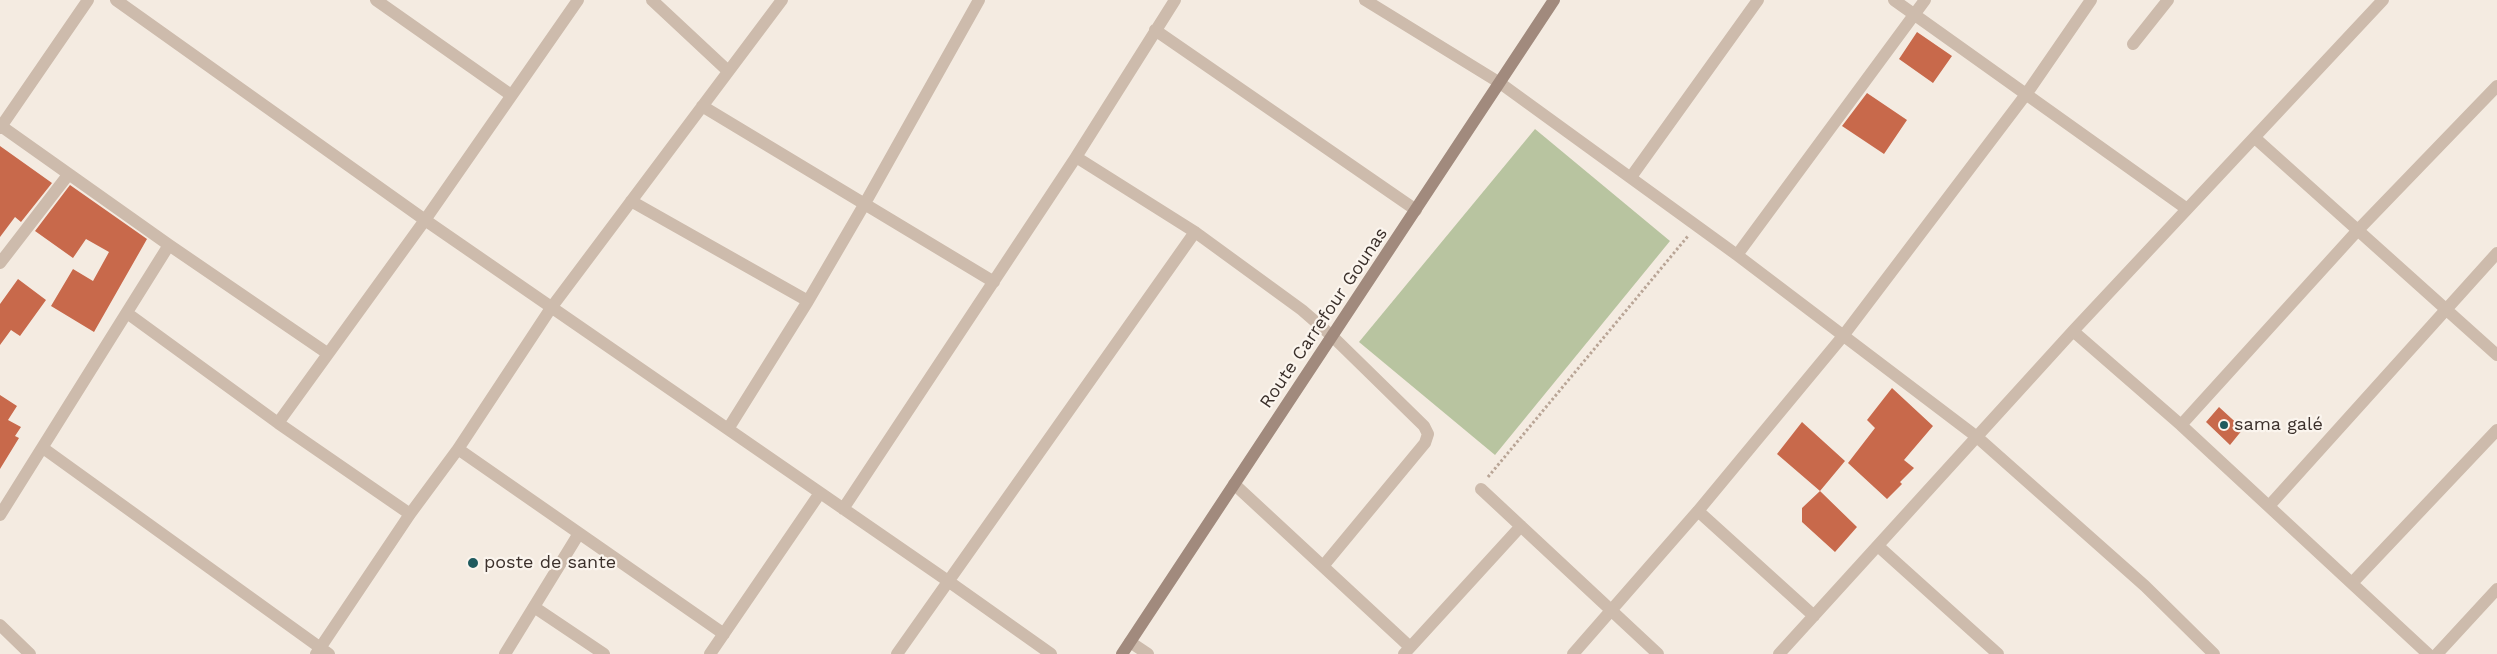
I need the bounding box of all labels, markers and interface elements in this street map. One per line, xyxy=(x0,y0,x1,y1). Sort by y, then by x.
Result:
street label: Route Carrefour Gounas xyxy=(1256,224,1392,412)
place label: sama galé xyxy=(2234,414,2323,436)
marker: sama galé xyxy=(2218,419,2230,431)
place label: poste de sante xyxy=(484,552,616,574)
marker: poste de sante xyxy=(466,556,480,570)

